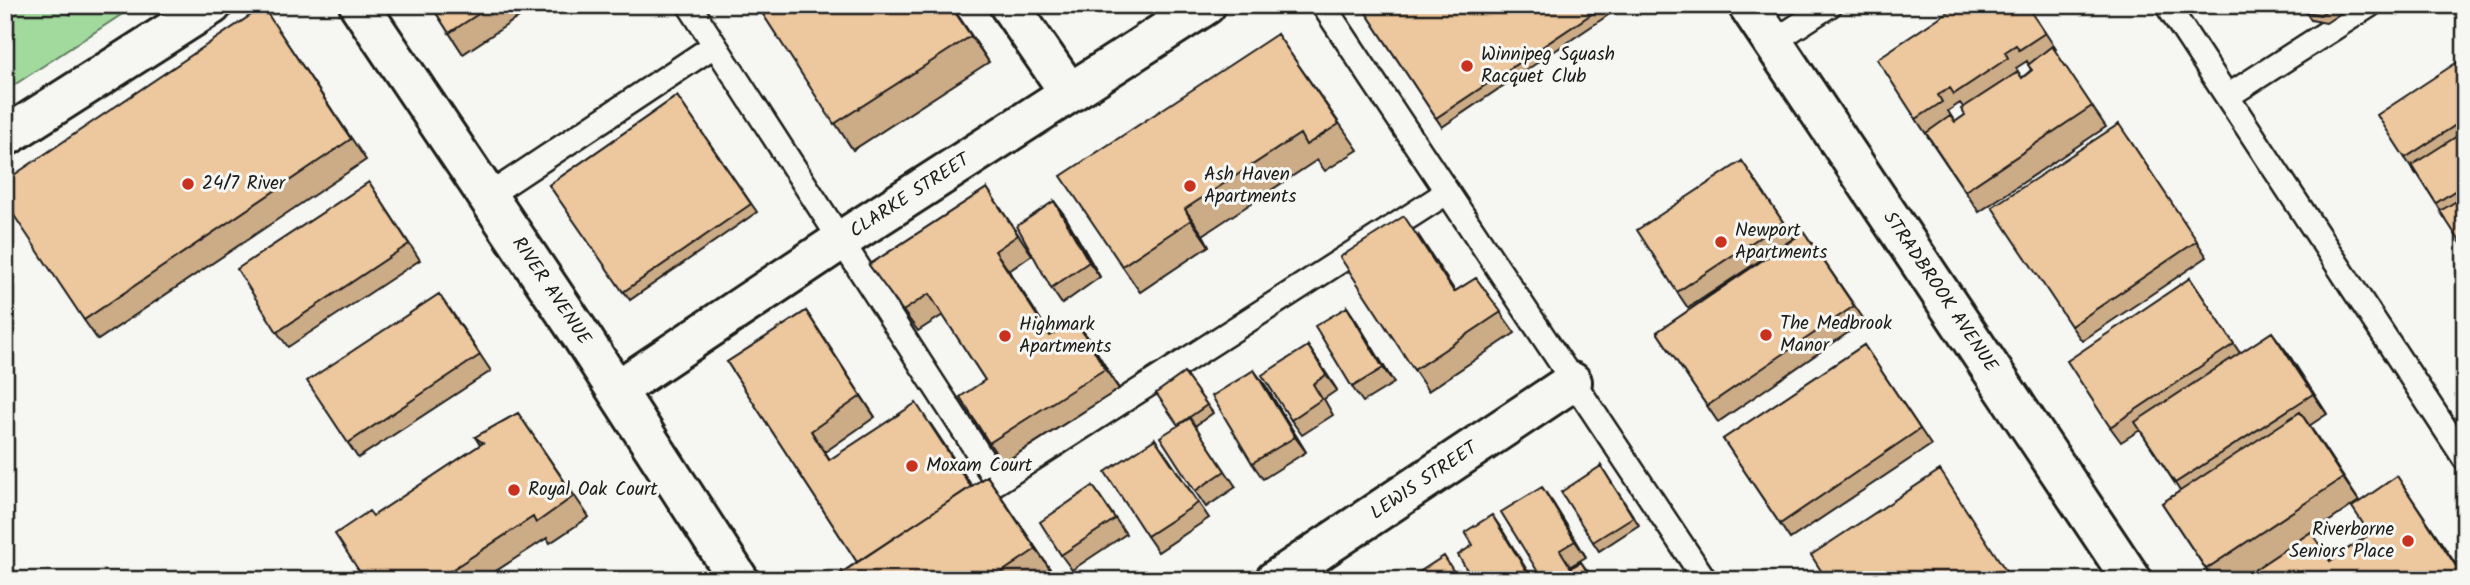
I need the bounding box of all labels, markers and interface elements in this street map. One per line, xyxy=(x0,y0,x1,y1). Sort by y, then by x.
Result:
place label: Winnipeg Squash Racquet Club xyxy=(1481,40,1615,92)
marker: Winnipeg Squash Racquet Club xyxy=(1459,58,1475,74)
street label: CLARKE STREET xyxy=(844,145,978,246)
place label: Ash Haven Apartments xyxy=(1204,160,1296,212)
place label: 24/7 River xyxy=(202,169,287,199)
marker: 24/7 River xyxy=(180,176,196,192)
marker: Ash Haven Apartments xyxy=(1182,178,1198,194)
street label: STRADBROOK AVENUE xyxy=(1875,205,2006,379)
place label: Newport Apartments xyxy=(1735,216,1827,268)
street label: RIVER AVENUE xyxy=(504,231,599,352)
marker: Newport Apartments xyxy=(1713,234,1729,250)
place label: The Medbrook Manor xyxy=(1780,309,1892,361)
place label: Highmark Apartments xyxy=(1019,310,1111,362)
marker: The Medbrook Manor xyxy=(1758,327,1774,343)
marker: Highmark Apartments xyxy=(997,328,1013,344)
street label: LEWIS STREET xyxy=(1364,433,1485,528)
place label: Moxam Court xyxy=(926,451,1033,481)
marker: Moxam Court xyxy=(904,458,920,474)
place label: Royal Oak Court xyxy=(528,475,658,505)
marker: Royal Oak Court xyxy=(506,482,522,498)
place label: Riverborne Seniors Place xyxy=(2289,515,2394,567)
marker: Riverborne Seniors Place xyxy=(2400,533,2416,549)

